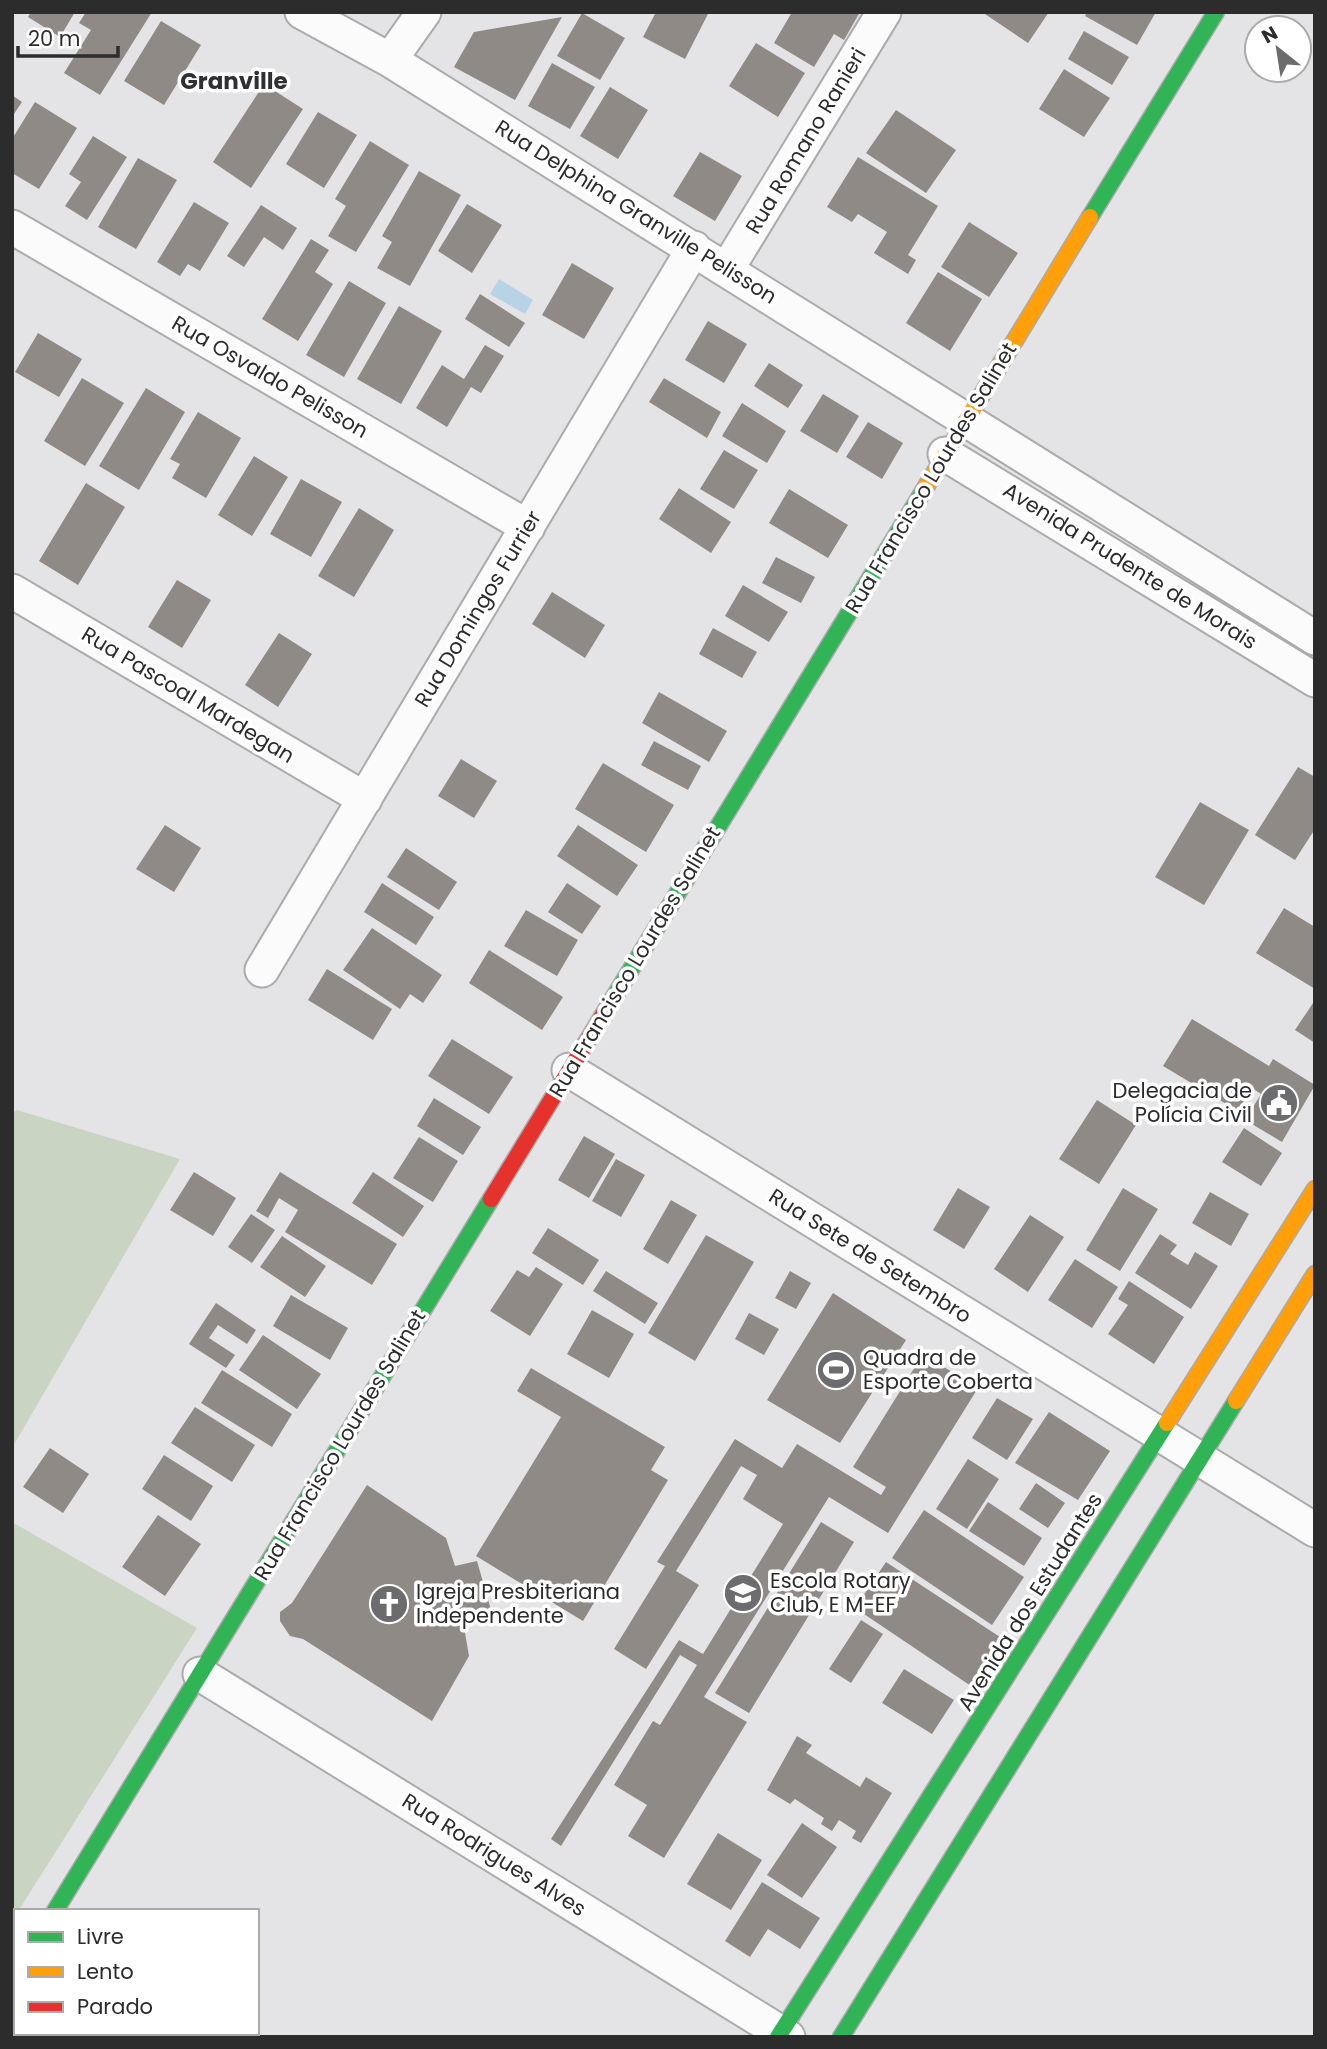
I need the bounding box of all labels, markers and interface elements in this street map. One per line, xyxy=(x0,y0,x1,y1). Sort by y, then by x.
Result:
scale bar xyxy=(18,14,117,58)
north arrow xyxy=(1243,14,1313,84)
text: N xyxy=(1257,19,1283,50)
text: 20 m xyxy=(28,24,81,53)
street label: Rua Romano Ranieri xyxy=(739,42,873,239)
district label: Granville xyxy=(180,65,288,97)
street label: Rua Delphina Granville Pelisson xyxy=(490,113,783,311)
street label: Rua Osvaldo Pelisson xyxy=(167,308,374,445)
street label: Rua Francisco Lourdes Salinet xyxy=(838,337,1023,619)
street label: Avenida Prudente de Morais xyxy=(998,475,1263,656)
street label: Rua Domingos Furrier xyxy=(407,505,548,712)
street label: Rua Pascoal Mardegan xyxy=(76,619,300,770)
street label: Rua Francisco Lourdes Salinet xyxy=(542,821,727,1103)
place label: Delegacia de Polícia Civil xyxy=(1113,1076,1252,1129)
public building icon: Delegacia de Polícia Civil xyxy=(1258,1082,1300,1124)
street label: Rua Sete de Setembro xyxy=(764,1181,977,1330)
street label: Rua Francisco Lourdes Salinet xyxy=(247,1304,432,1586)
place label: Quadra de Esporte Coberta xyxy=(863,1343,1033,1396)
sports icon: Quadra de Esporte Coberta xyxy=(815,1349,857,1391)
street label: Avenida dos Estudantes xyxy=(950,1487,1109,1716)
place label: Escola Rotary Club, E M-EF xyxy=(770,1566,911,1619)
school or university icon: Escola Rotary Club, E M-EF xyxy=(722,1572,764,1614)
place label: Igreja Presbiteriana Independente xyxy=(416,1577,620,1630)
church icon: Igreja Presbiteriana Independente xyxy=(368,1583,410,1625)
street label: Rua Rodrigues Alves xyxy=(397,1786,592,1923)
legend xyxy=(14,1909,259,2035)
text: Livre xyxy=(77,1922,124,1951)
text: Lento xyxy=(77,1957,134,1986)
text: Parado xyxy=(77,1992,153,2021)

